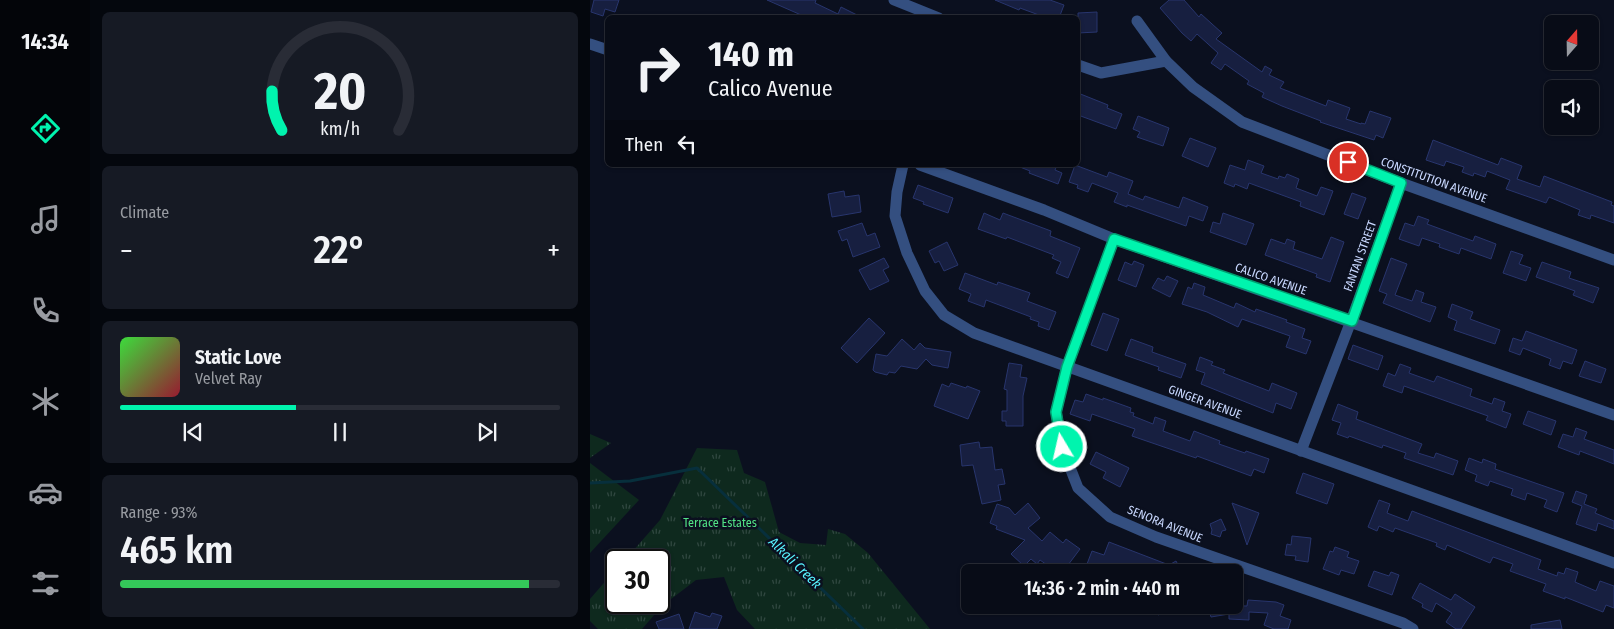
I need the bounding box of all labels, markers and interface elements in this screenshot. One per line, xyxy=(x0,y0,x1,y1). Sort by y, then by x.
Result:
north arrow xyxy=(1544,15,1599,70)
map controls xyxy=(1544,15,1599,135)
text: 14:34 xyxy=(21,28,69,55)
text: 140 m xyxy=(708,33,794,75)
icon: right xyxy=(625,35,690,100)
text: 20 xyxy=(313,60,366,123)
text: Calico Avenue xyxy=(708,75,833,102)
button: sound xyxy=(1544,80,1599,135)
icon: directions xyxy=(28,111,63,146)
text: km/h xyxy=(320,118,360,140)
icon: left xyxy=(673,130,701,158)
text: Then xyxy=(625,133,663,156)
pin xyxy=(1327,141,1369,183)
icon: arrive xyxy=(1334,148,1362,176)
street label: CONSTITUTION AVENUE xyxy=(1379,154,1489,206)
icon: music xyxy=(28,202,63,237)
text: Climate xyxy=(120,203,169,222)
street label: FANTAN STREET xyxy=(1341,218,1379,293)
text: 22° xyxy=(314,227,366,273)
text: − xyxy=(120,234,133,267)
text: + xyxy=(547,234,560,267)
street label: CALICO AVENUE xyxy=(1233,260,1309,298)
icon: phone xyxy=(28,293,63,328)
text: Static Love xyxy=(195,346,282,369)
text: Velvet Ray xyxy=(195,369,262,388)
street label: GINGER AVENUE xyxy=(1166,382,1244,422)
icon: climate xyxy=(28,384,63,419)
icon: previous xyxy=(179,418,207,446)
icon: pause xyxy=(326,418,354,446)
icon: next xyxy=(473,418,501,446)
position arrow xyxy=(1035,420,1087,472)
icon: car xyxy=(28,475,63,510)
text: Range · 93% xyxy=(120,503,198,522)
street label: SENORA AVENUE xyxy=(1125,503,1205,546)
park label: Terrace Estates xyxy=(683,516,757,530)
text: 465 km xyxy=(120,527,233,573)
water label: Alkali Creek xyxy=(764,533,825,592)
speed limit sign: 30 xyxy=(605,549,670,614)
icon: filters xyxy=(28,566,63,601)
text: 14:36 · 2 min · 440 m xyxy=(1024,577,1180,600)

